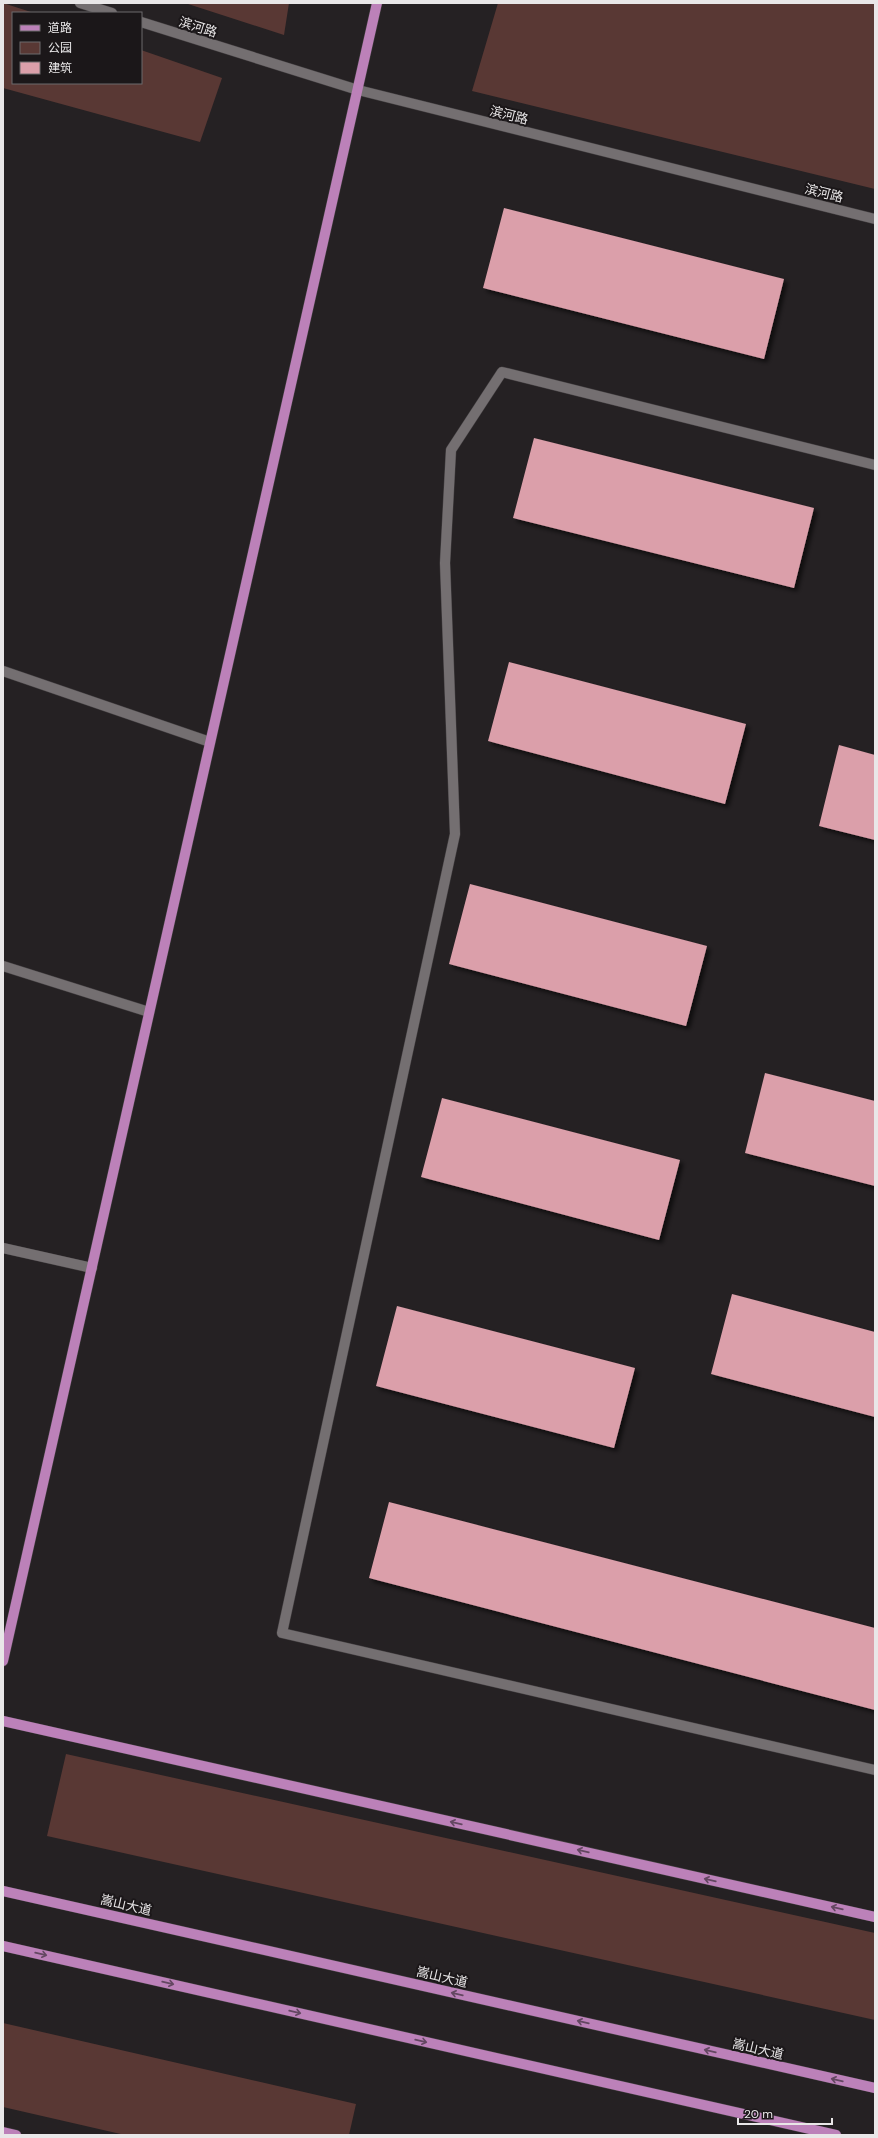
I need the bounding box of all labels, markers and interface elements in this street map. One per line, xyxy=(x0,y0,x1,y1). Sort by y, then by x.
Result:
legend xyxy=(12,12,142,84)
street label: 滨河路 xyxy=(177,13,219,41)
text: 道路 xyxy=(48,20,72,36)
text: 公园 xyxy=(48,40,72,56)
text: 建筑 xyxy=(48,60,72,76)
street label: 滨河路 xyxy=(488,102,530,128)
street label: 滨河路 xyxy=(803,180,845,206)
one-way arrow xyxy=(450,1818,463,1826)
one-way arrow xyxy=(577,1847,590,1855)
one-way arrow xyxy=(704,1875,717,1883)
street label: 嵩山大道 xyxy=(99,1891,153,1919)
one-way arrow xyxy=(831,1904,844,1912)
one-way arrow xyxy=(34,1951,47,1959)
street label: 嵩山大道 xyxy=(415,1963,469,1991)
one-way arrow xyxy=(161,1980,174,1988)
one-way arrow xyxy=(450,1989,463,1997)
one-way arrow xyxy=(288,2008,301,2016)
one-way arrow xyxy=(577,2018,590,2026)
street label: 嵩山大道 xyxy=(731,2035,785,2063)
one-way arrow xyxy=(415,2037,428,2045)
one-way arrow xyxy=(704,2047,717,2055)
one-way arrow xyxy=(831,2075,844,2083)
scale bar xyxy=(738,2100,832,2126)
text: 20 m xyxy=(744,2106,773,2122)

